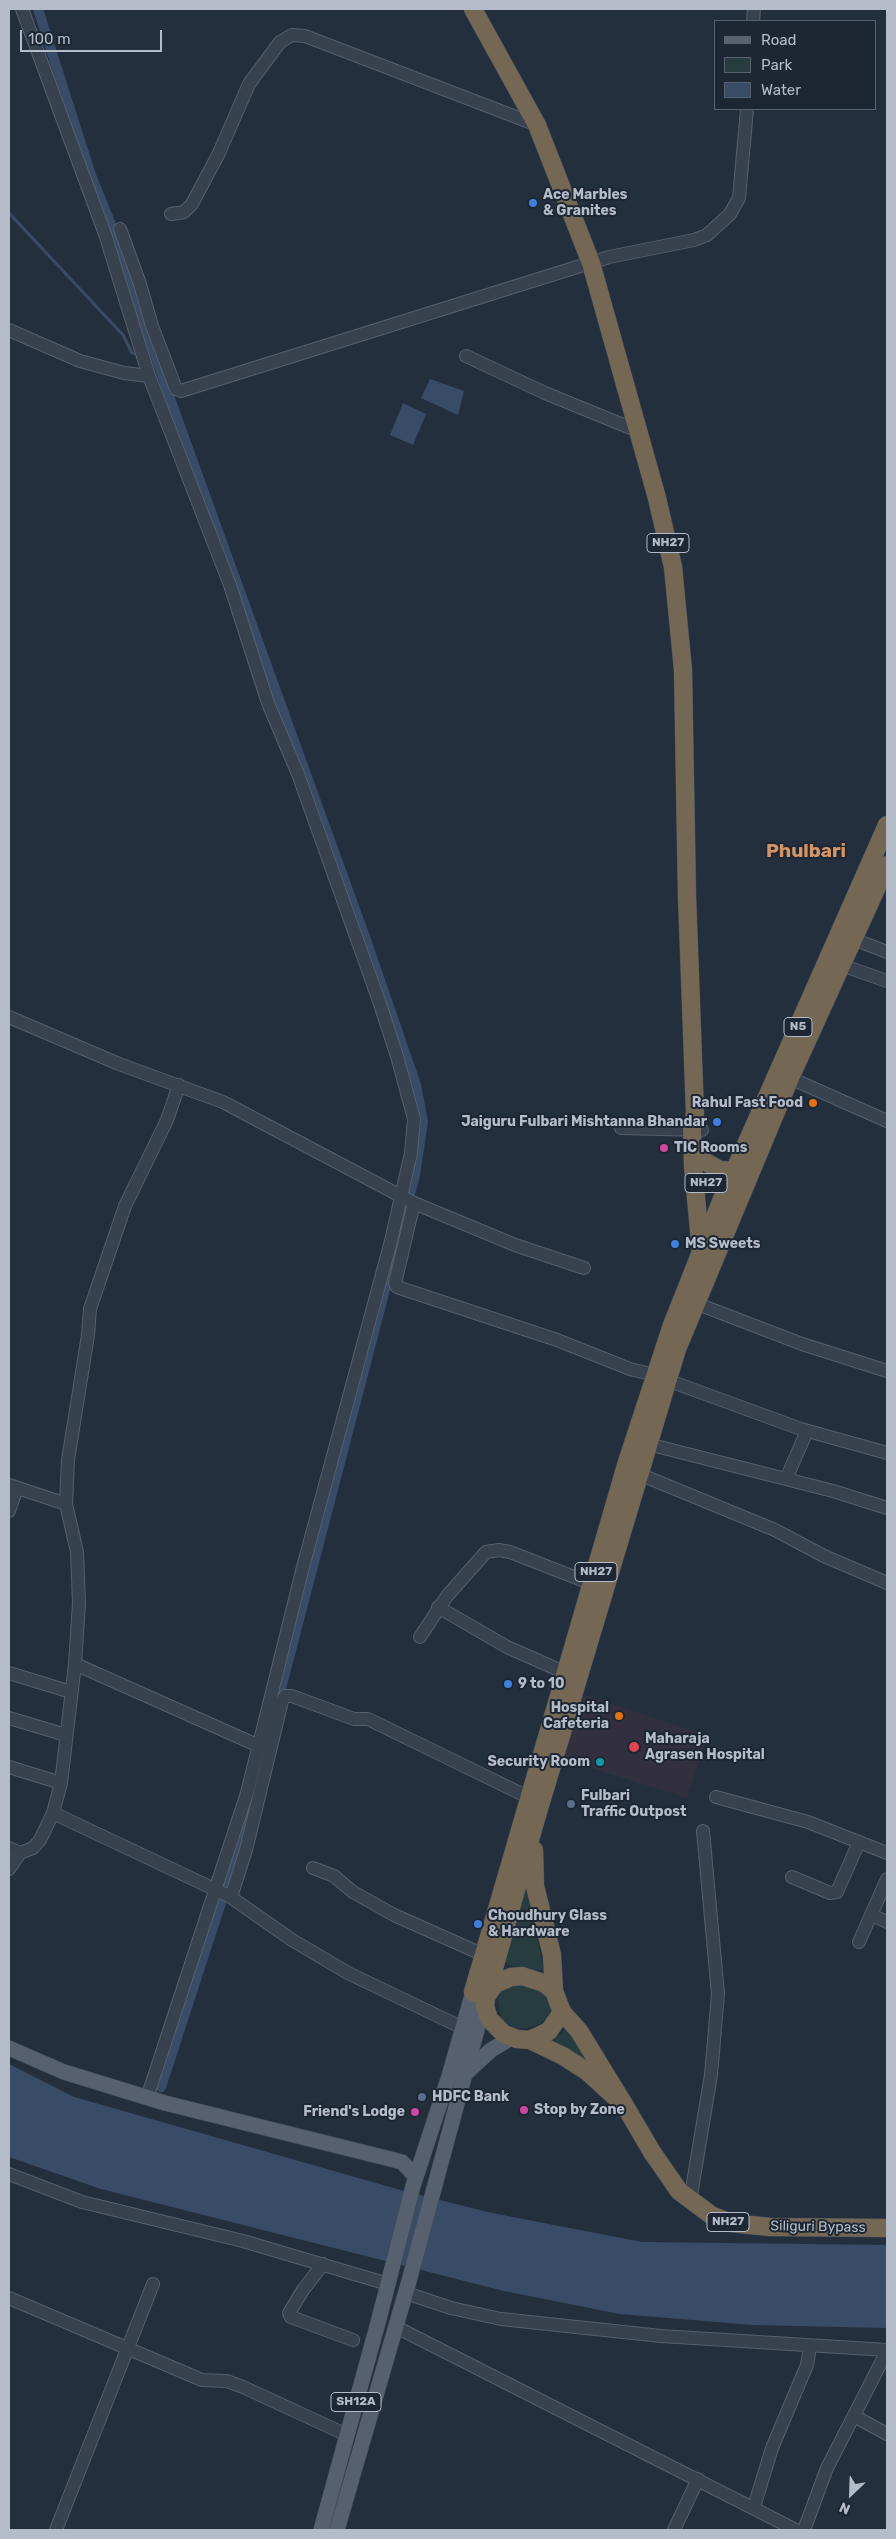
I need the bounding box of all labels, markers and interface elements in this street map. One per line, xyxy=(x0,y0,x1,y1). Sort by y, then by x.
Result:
scale bar xyxy=(22,20,165,52)
legend xyxy=(714,20,876,110)
text: 100 m xyxy=(28,30,70,48)
text: Road xyxy=(761,31,797,49)
text: Park xyxy=(761,56,792,74)
text: Water xyxy=(761,81,801,99)
place label: Ace Marbles & Granites xyxy=(543,187,628,220)
marker: Ace Marbles & Granites xyxy=(527,197,539,209)
road number: NH27 xyxy=(647,534,689,552)
district label: Phulbari xyxy=(766,841,846,863)
road number: N5 xyxy=(784,1018,812,1036)
place label: Rahul Fast Food xyxy=(692,1095,803,1111)
marker: Rahul Fast Food xyxy=(807,1097,819,1109)
place label: Jaiguru Fulbari Mishtanna Bhandar xyxy=(461,1114,707,1130)
marker: Jaiguru Fulbari Mishtanna Bhandar xyxy=(711,1116,723,1128)
place label: TIC Rooms xyxy=(674,1140,747,1156)
marker: TIC Rooms xyxy=(658,1142,670,1154)
road number: NH27 xyxy=(685,1174,727,1192)
place label: MS Sweets xyxy=(685,1236,761,1252)
marker: MS Sweets xyxy=(669,1238,681,1250)
road number: NH27 xyxy=(575,1562,617,1581)
place label: 9 to 10 xyxy=(518,1676,565,1692)
marker: 9 to 10 xyxy=(502,1678,514,1690)
place label: Hospital Cafeteria xyxy=(543,1700,609,1732)
marker: Hospital Cafeteria xyxy=(613,1710,625,1722)
place label: Maharaja Agrasen Hospital xyxy=(645,1731,765,1764)
marker: Maharaja Agrasen Hospital xyxy=(627,1740,641,1754)
place label: Security Room xyxy=(487,1754,590,1770)
marker: Security Room xyxy=(594,1756,606,1768)
place label: Fulbari Traffic Outpost xyxy=(581,1788,686,1820)
marker: Fulbari Traffic Outpost xyxy=(565,1798,577,1810)
place label: Choudhury Glass & Hardware xyxy=(488,1908,607,1940)
marker: Choudhury Glass & Hardware xyxy=(472,1918,484,1930)
place label: HDFC Bank xyxy=(432,2089,509,2105)
marker: HDFC Bank xyxy=(416,2091,428,2103)
place label: Stop by Zone xyxy=(534,2102,625,2118)
place label: Friend's Lodge xyxy=(303,2104,405,2120)
marker: Stop by Zone xyxy=(518,2104,530,2116)
marker: Friend's Lodge xyxy=(409,2106,421,2118)
road number: NH27 xyxy=(707,2212,749,2232)
street label: Siliguri Bypass xyxy=(770,2218,866,2236)
road number: SH12A xyxy=(331,2392,381,2412)
north arrow xyxy=(826,2469,876,2519)
text: N xyxy=(837,2498,853,2518)

